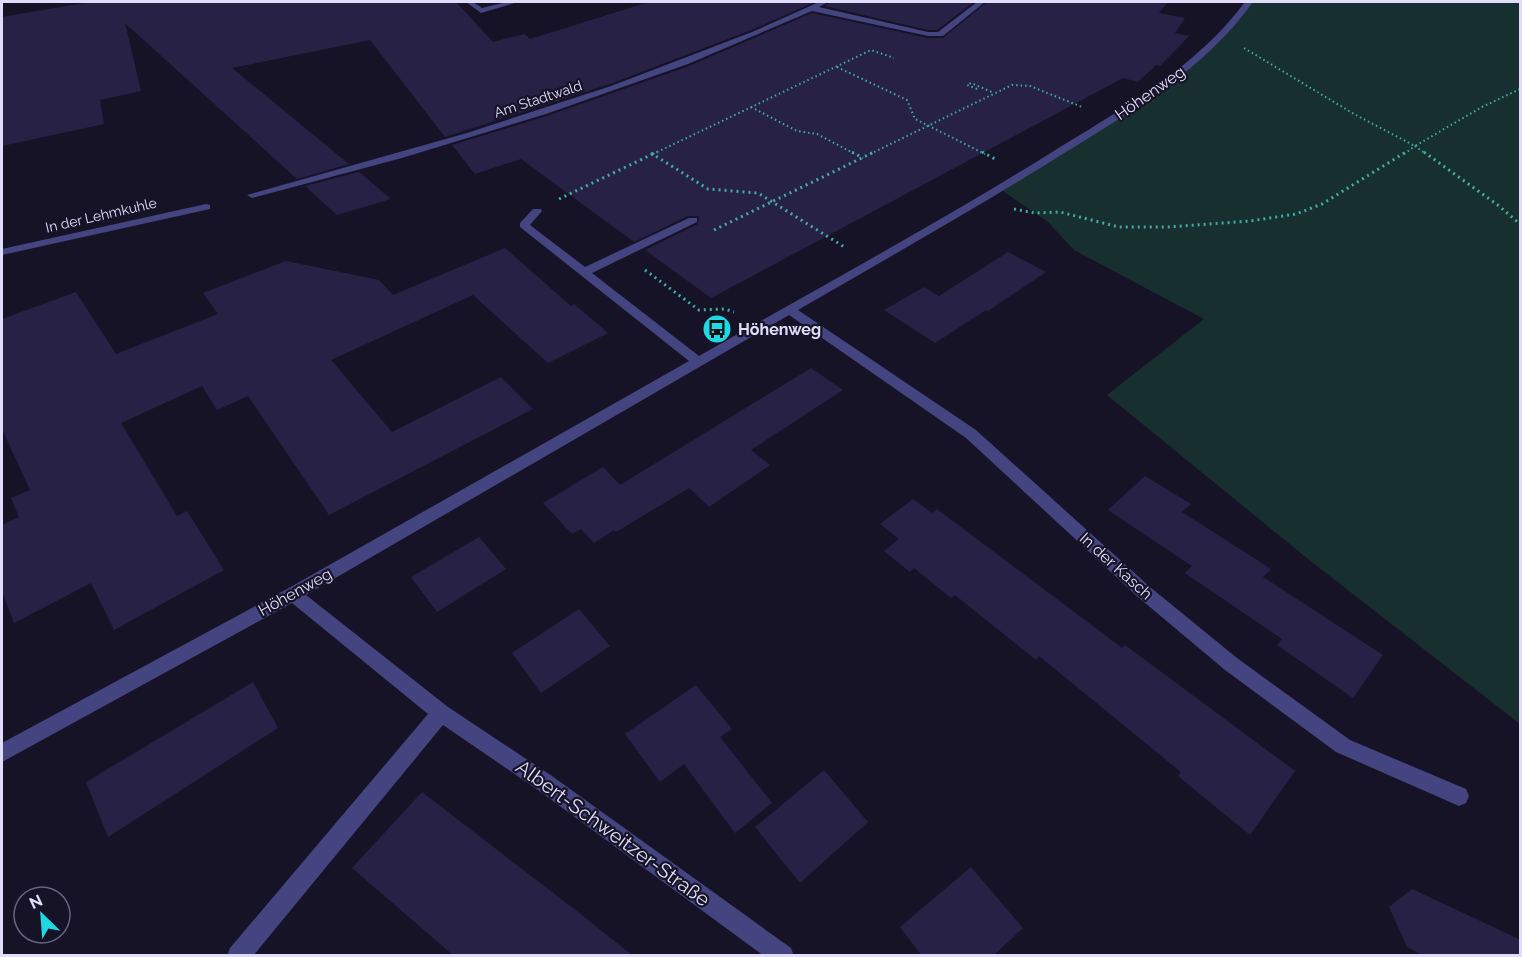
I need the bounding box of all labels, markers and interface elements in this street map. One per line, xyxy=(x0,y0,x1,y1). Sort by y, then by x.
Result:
street label: Höhenweg xyxy=(1111,62,1189,124)
street label: Am Stadtwald xyxy=(492,77,584,121)
street label: In der Lehmkuhle xyxy=(44,194,158,236)
bus stop icon: Höhenweg xyxy=(701,313,733,345)
place label: Höhenweg xyxy=(738,320,821,339)
street label: In der Kasch xyxy=(1076,529,1156,603)
street label: Höhenweg xyxy=(255,564,335,620)
street label: Albert-Schweitzer-Straße xyxy=(511,755,715,912)
north arrow xyxy=(12,885,72,945)
text: N xyxy=(26,891,45,913)

